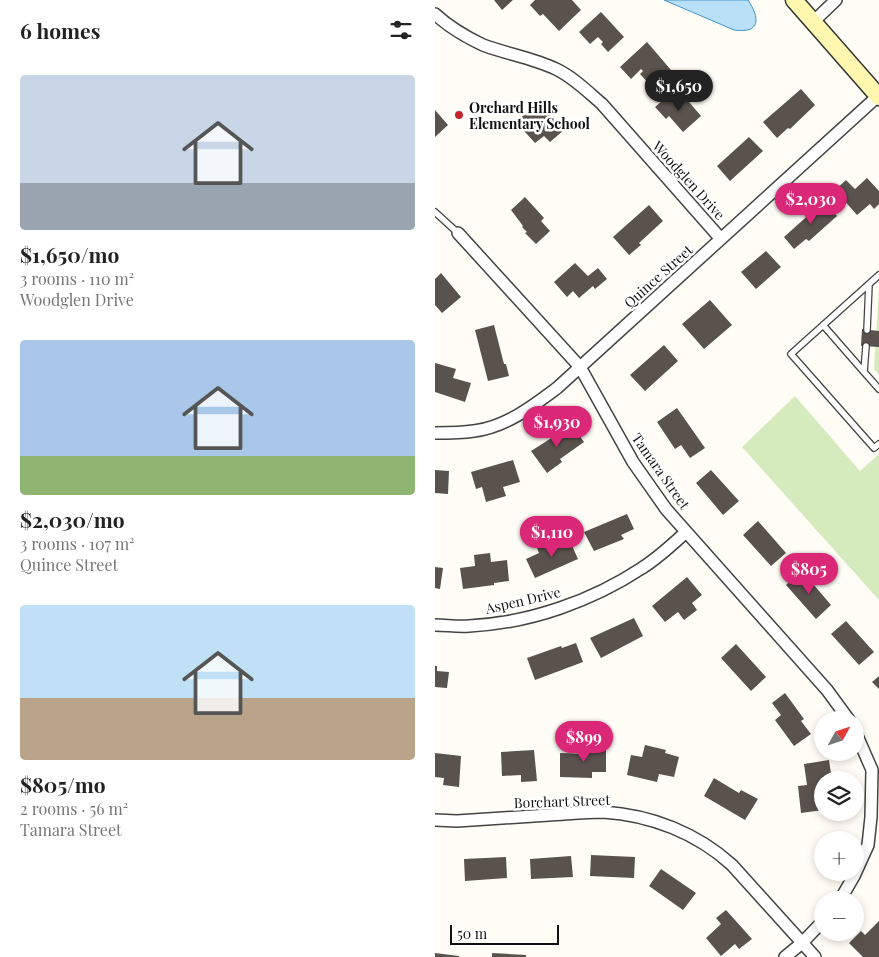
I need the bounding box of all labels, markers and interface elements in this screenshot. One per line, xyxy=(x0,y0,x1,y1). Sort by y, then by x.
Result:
text: 6 homes xyxy=(20,16,100,44)
icon: filters xyxy=(387,16,415,44)
pin: $1,650 xyxy=(638,70,720,112)
text: $1,650 xyxy=(656,75,702,96)
place label: Orchard Hills Elementary School xyxy=(469,98,590,133)
icon: home xyxy=(173,108,263,198)
marker: Orchard Hills Elementary School xyxy=(453,109,465,121)
street label: Woodglen Drive xyxy=(648,136,729,223)
pin: $2,030 xyxy=(770,182,852,225)
text: $2,030 xyxy=(786,188,836,209)
street label: Quince Street xyxy=(620,239,697,312)
text: $1,650/mo xyxy=(20,240,119,268)
text: 3 rooms · 110 m² xyxy=(20,268,134,289)
text: Woodglen Drive xyxy=(20,289,134,310)
icon: home xyxy=(173,373,263,463)
pin: $1,930 xyxy=(516,406,598,448)
text: $1,930 xyxy=(534,411,580,432)
street label: Tamara Street xyxy=(628,429,695,514)
text: $2,030/mo xyxy=(20,505,125,533)
pin: $1,110 xyxy=(511,516,593,558)
text: $1,110 xyxy=(531,521,573,542)
text: 3 rooms · 107 m² xyxy=(20,533,135,554)
pin: $805 xyxy=(779,552,839,595)
text: Quince Street xyxy=(20,554,118,575)
text: $805 xyxy=(791,558,827,579)
street label: Aspen Drive xyxy=(483,582,562,618)
icon: home xyxy=(173,638,263,728)
north arrow xyxy=(814,711,864,761)
map controls xyxy=(814,711,864,941)
pin: $899 xyxy=(554,720,614,763)
text: $899 xyxy=(566,726,602,747)
text: $805/mo xyxy=(20,770,106,798)
button: layers xyxy=(814,771,864,821)
street label: Borchart Street xyxy=(514,790,612,812)
text: 2 rooms · 56 m² xyxy=(20,798,128,819)
text: Tamara Street xyxy=(20,819,122,840)
button: + xyxy=(814,831,864,881)
button: − xyxy=(814,891,864,941)
scale bar xyxy=(450,922,559,945)
text: 50 m xyxy=(457,924,487,943)

